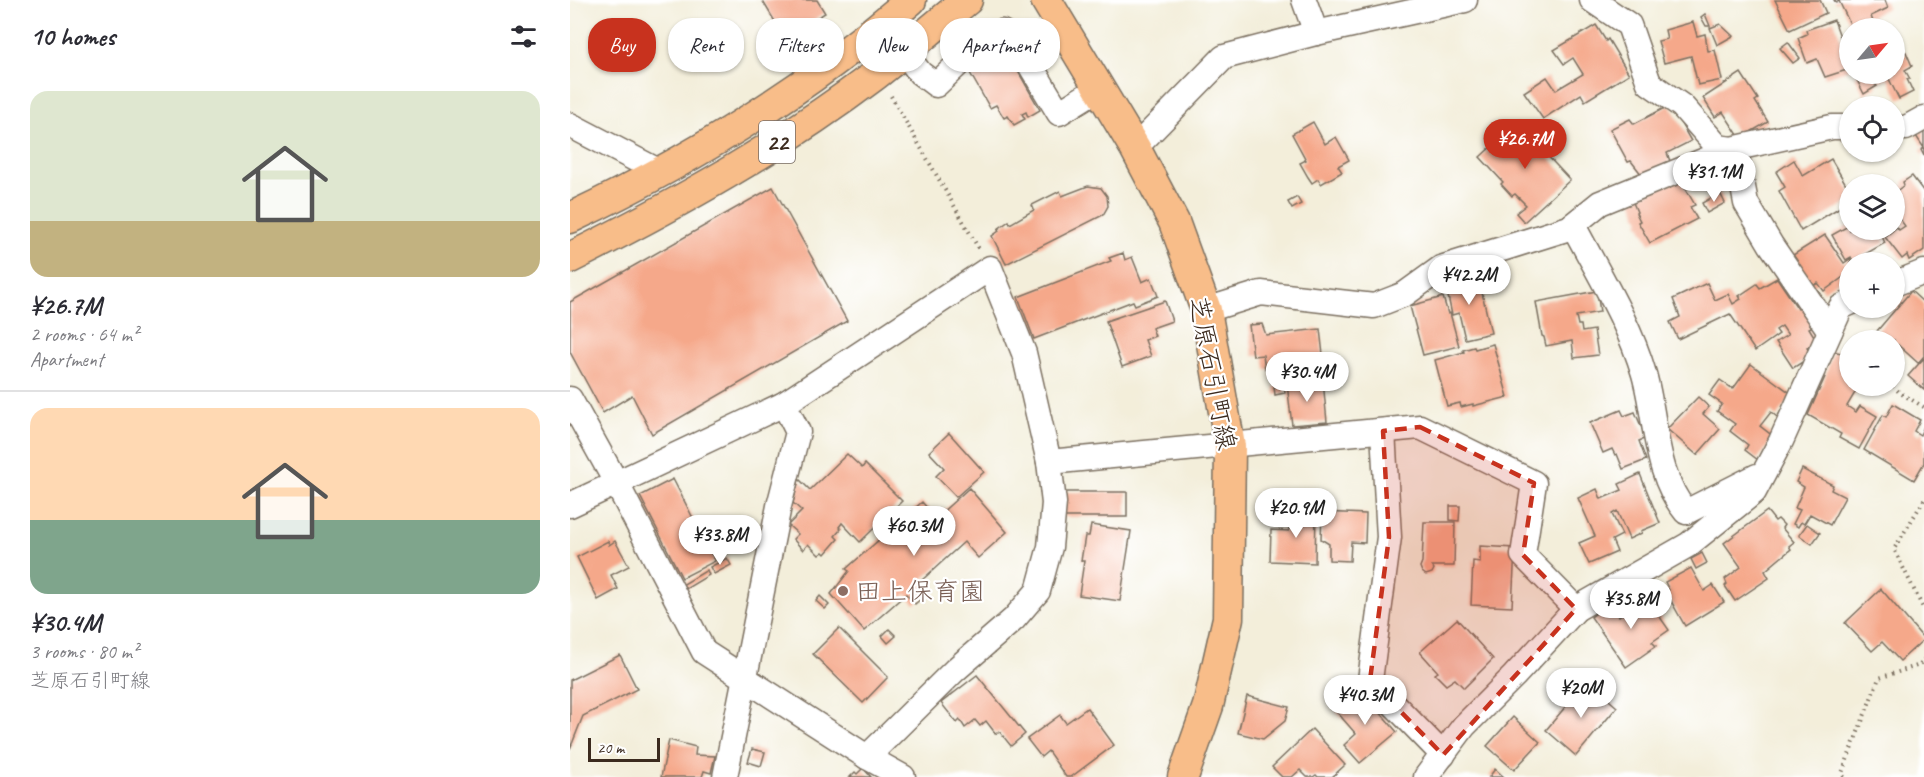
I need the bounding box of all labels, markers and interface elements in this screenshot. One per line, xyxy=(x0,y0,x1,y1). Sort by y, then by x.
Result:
chip: Buy xyxy=(588,18,656,72)
chip: Rent xyxy=(668,18,744,72)
chip: Filters xyxy=(756,18,844,72)
chip: New xyxy=(856,18,928,72)
chip: Apartment xyxy=(940,18,1060,72)
north arrow xyxy=(1839,18,1905,84)
map controls xyxy=(1839,18,1905,396)
text: 10 homes xyxy=(30,20,115,53)
icon: filters xyxy=(507,20,540,53)
button: locate xyxy=(1839,96,1905,162)
pin: ¥26.7M xyxy=(1476,119,1574,170)
road number: 22 xyxy=(759,121,795,163)
text: ¥26.7M xyxy=(1498,126,1552,151)
icon: home xyxy=(231,130,339,238)
pin: ¥31.1M xyxy=(1665,152,1763,203)
text: ¥31.1M xyxy=(1687,159,1741,184)
button: layers xyxy=(1839,174,1905,240)
button: + xyxy=(1839,252,1905,318)
pin: ¥42.2M xyxy=(1420,255,1518,306)
text: ¥42.2M xyxy=(1442,262,1496,287)
text: ¥26.7M xyxy=(30,289,101,322)
street label: 芝原石引町線 xyxy=(1181,293,1244,453)
text: 2 rooms · 64 m² xyxy=(30,322,138,347)
button: − xyxy=(1839,330,1905,396)
text: Apartment xyxy=(30,347,103,372)
pin: ¥30.4M xyxy=(1258,352,1356,403)
text: ¥30.4M xyxy=(1280,359,1334,384)
icon: home xyxy=(231,447,339,555)
pin: ¥20.9M xyxy=(1247,488,1345,539)
text: ¥20.9M xyxy=(1269,495,1323,520)
pin: ¥60.3M xyxy=(865,506,963,557)
text: ¥60.3M xyxy=(887,513,941,538)
pin: ¥33.8M xyxy=(671,515,769,566)
text: ¥33.8M xyxy=(693,522,747,547)
place label: 田上保育園 xyxy=(855,575,985,608)
pin: ¥35.8M xyxy=(1582,579,1680,630)
marker: 田上保育園 xyxy=(836,584,850,598)
text: ¥35.8M xyxy=(1604,586,1658,611)
text: ¥30.4M xyxy=(30,606,101,639)
text: 3 rooms · 80 m² xyxy=(30,639,138,664)
text: 芝原石引町線 xyxy=(30,668,150,693)
pin: ¥20M xyxy=(1545,668,1617,719)
pin: ¥40.3M xyxy=(1316,675,1414,726)
text: ¥20M xyxy=(1560,675,1602,700)
text: ¥40.3M xyxy=(1338,682,1392,707)
scale bar xyxy=(588,735,660,762)
text: 20 m xyxy=(597,738,624,758)

